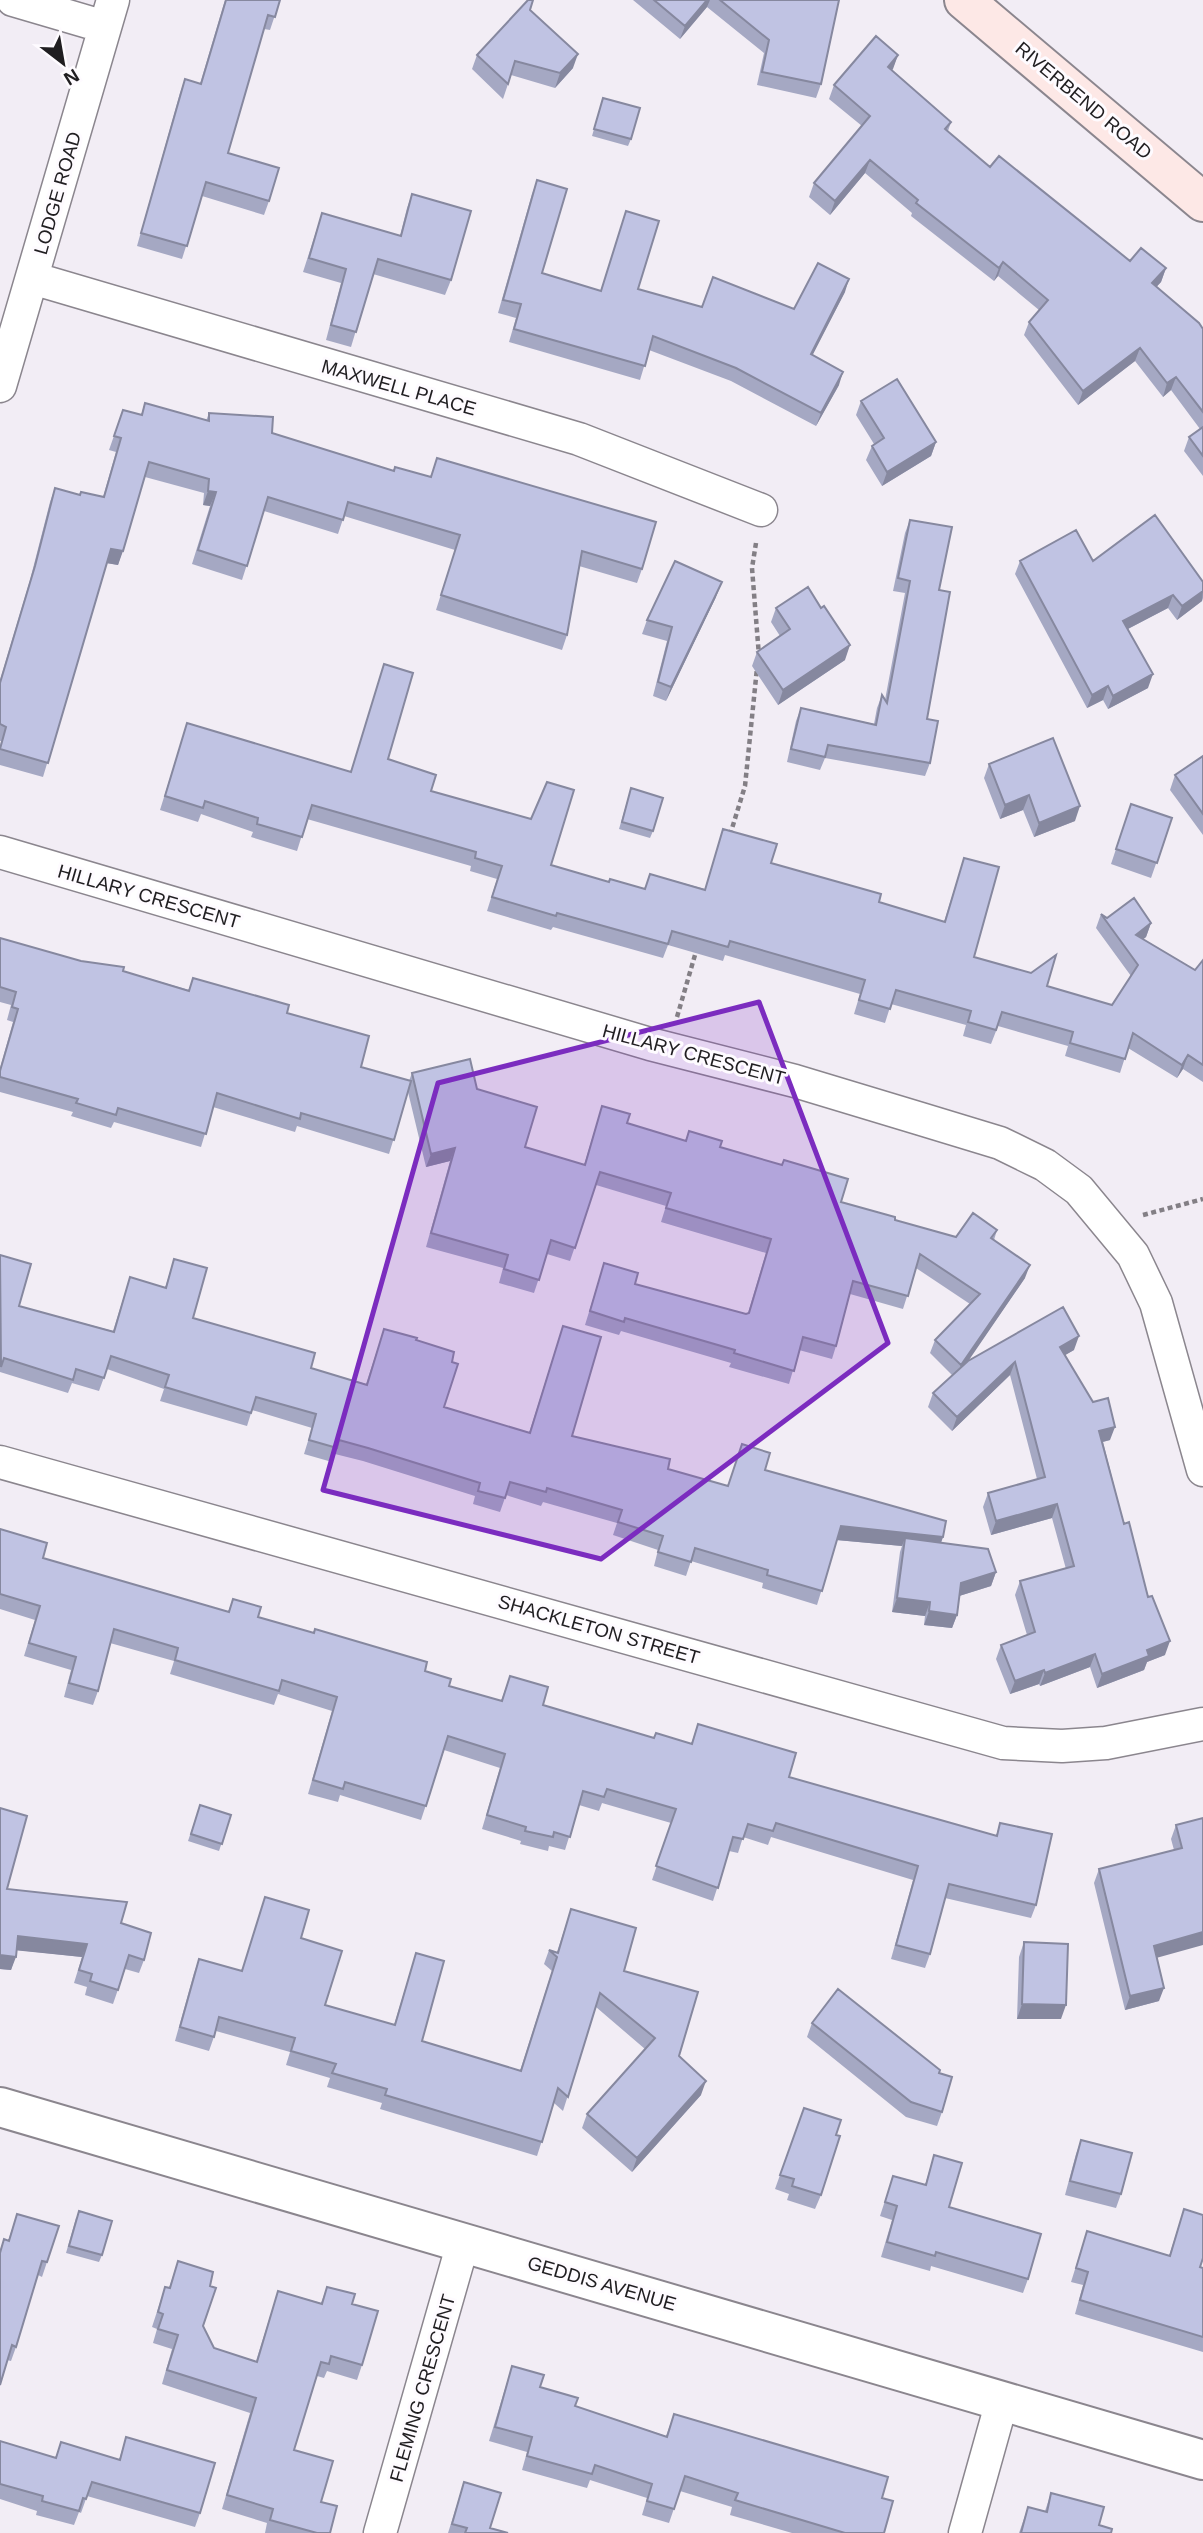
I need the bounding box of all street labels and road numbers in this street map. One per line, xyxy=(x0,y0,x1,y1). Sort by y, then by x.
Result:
street label: RIVERBEND ROAD xyxy=(1011,37,1156,163)
street label: LODGE ROAD xyxy=(30,129,85,257)
street label: MAXWELL PLACE xyxy=(319,355,479,420)
street label: HILLARY CRESCENT xyxy=(55,860,243,933)
street label: HILLARY CRESCENT xyxy=(600,1020,788,1089)
street label: SHACKLETON STREET xyxy=(496,1591,702,1668)
street label: GEDDIS AVENUE xyxy=(525,2252,679,2315)
street label: FLEMING CRESCENT xyxy=(386,2292,459,2484)

